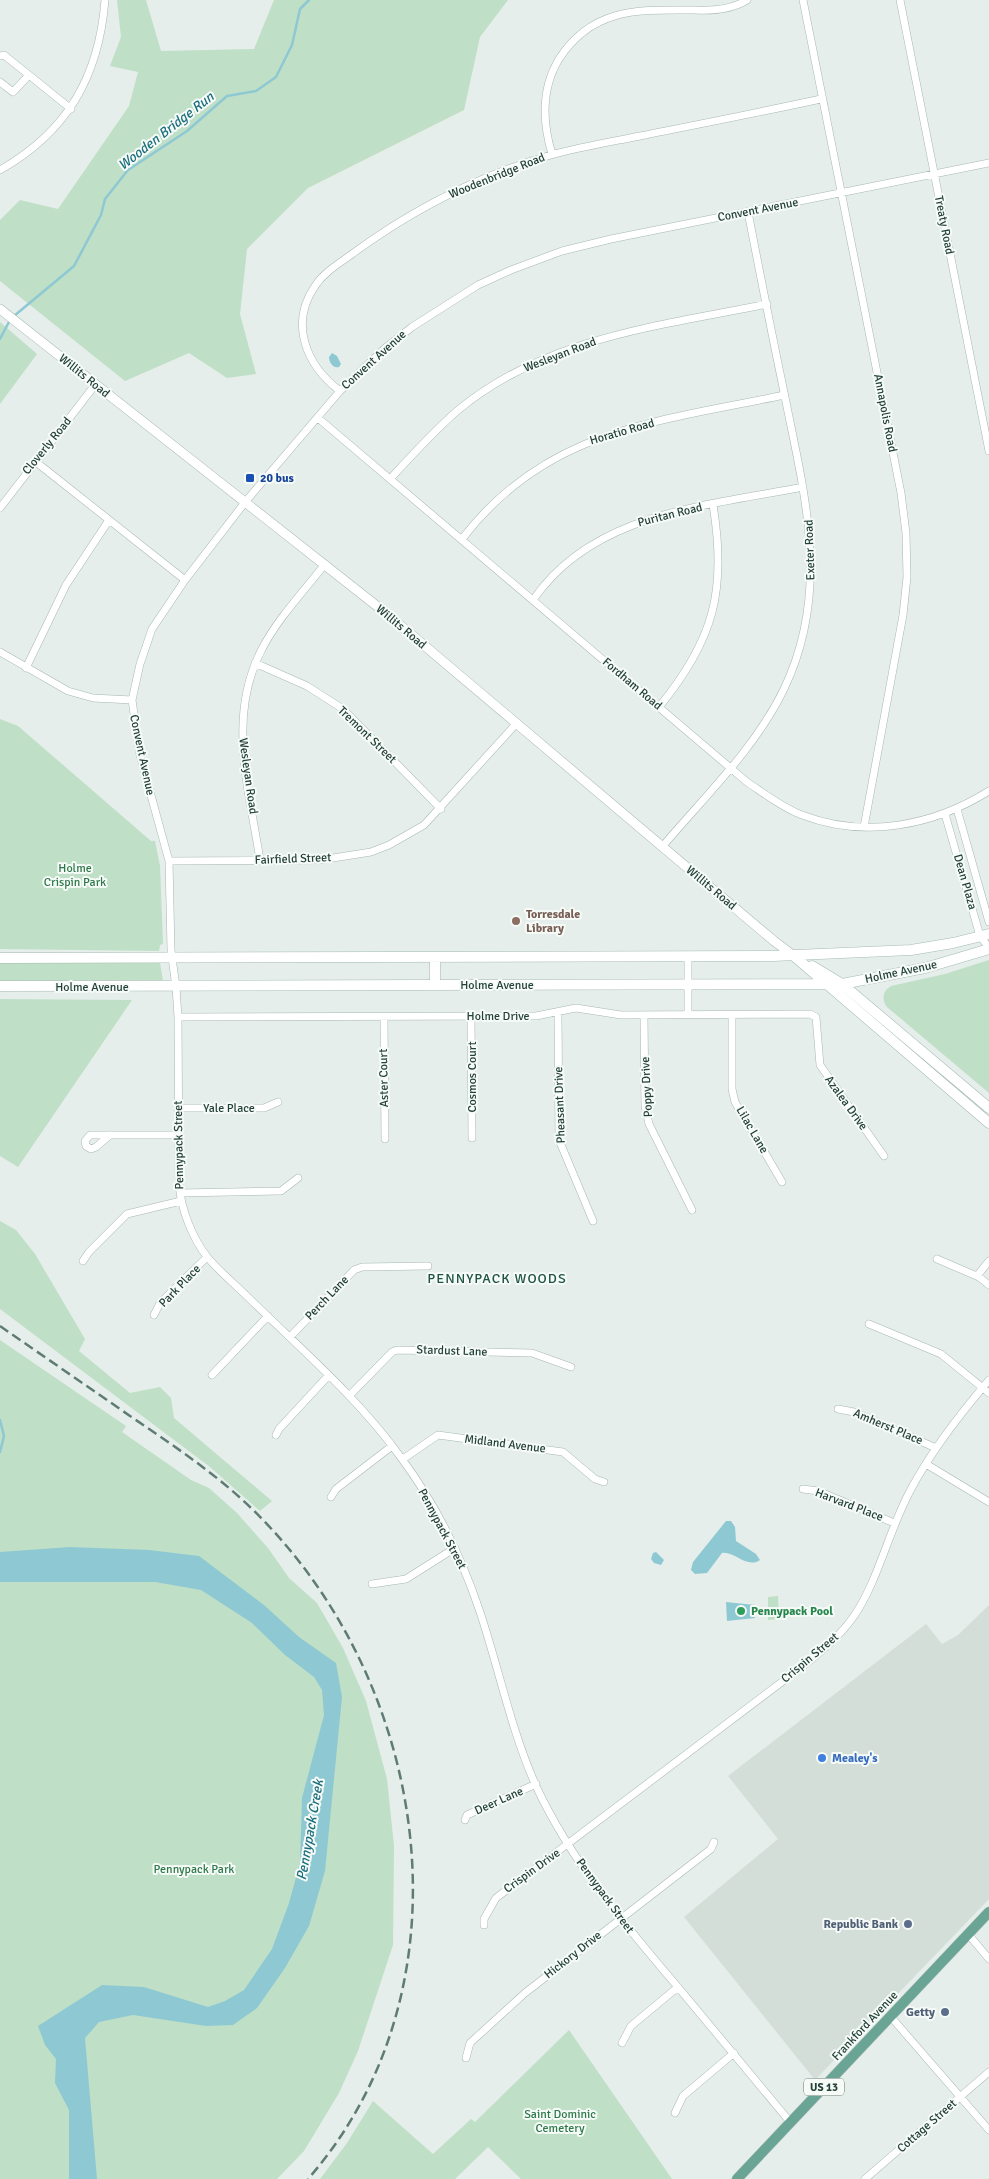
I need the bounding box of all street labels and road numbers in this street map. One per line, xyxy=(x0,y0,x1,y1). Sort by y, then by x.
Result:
street label: Woodenbridge Road xyxy=(447,150,547,202)
street label: Treaty Road xyxy=(931,194,957,256)
street label: Convent Avenue xyxy=(716,195,800,225)
street label: Convent Avenue xyxy=(339,327,409,393)
street label: Wesleyan Road xyxy=(522,334,598,376)
street label: Willits Road xyxy=(55,351,113,401)
street label: Annapolis Road xyxy=(870,373,900,453)
street label: Cloverly Road xyxy=(19,414,75,478)
street label: Horatio Road xyxy=(588,416,656,448)
street label: Puritan Road xyxy=(636,500,704,530)
street label: Exeter Road xyxy=(801,519,819,581)
street label: Willits Road xyxy=(373,602,429,652)
street label: Fordham Road xyxy=(599,655,665,713)
street label: Tremont Street xyxy=(334,703,400,767)
street label: Convent Avenue xyxy=(126,713,158,797)
street label: Wesleyan Road xyxy=(235,737,261,815)
street label: Fairfield Street xyxy=(254,850,332,868)
street label: Dean Plaza xyxy=(950,853,980,911)
street label: Willits Road xyxy=(683,863,739,913)
street label: Holme Avenue xyxy=(863,957,939,987)
street label: Holme Avenue xyxy=(460,978,534,993)
street label: Holme Avenue xyxy=(55,980,129,995)
street label: Holme Drive xyxy=(467,1009,529,1024)
street label: Cosmos Court xyxy=(465,1041,480,1113)
street label: Aster Court xyxy=(376,1049,392,1107)
street label: Poppy Drive xyxy=(638,1056,656,1118)
street label: Pheasant Drive xyxy=(551,1066,569,1144)
street label: Azalea Drive xyxy=(821,1073,871,1133)
street label: Pennypack Street xyxy=(171,1100,187,1190)
street label: Yale Place xyxy=(203,1101,255,1116)
street label: Lilac Lane xyxy=(733,1104,771,1156)
street label: Park Place xyxy=(156,1261,204,1311)
street label: Perch Lane xyxy=(302,1273,352,1323)
street label: Stardust Lane xyxy=(416,1342,488,1360)
street label: Amherst Place xyxy=(851,1406,925,1448)
street label: Midland Avenue xyxy=(463,1432,547,1456)
street label: Harvard Place xyxy=(813,1485,885,1525)
street label: Pennypack Street xyxy=(414,1486,470,1572)
street label: Crispin Street xyxy=(778,1630,842,1686)
street label: Deer Lane xyxy=(472,1784,526,1818)
street label: Crispin Drive xyxy=(501,1846,563,1896)
street label: Pennypack Street xyxy=(573,1856,637,1936)
street label: Hickory Drive xyxy=(541,1928,605,1982)
street label: Frankford Avenue xyxy=(829,1988,901,2064)
road number: US 13 xyxy=(804,2078,844,2096)
street label: Cottage Street xyxy=(894,2096,960,2156)

